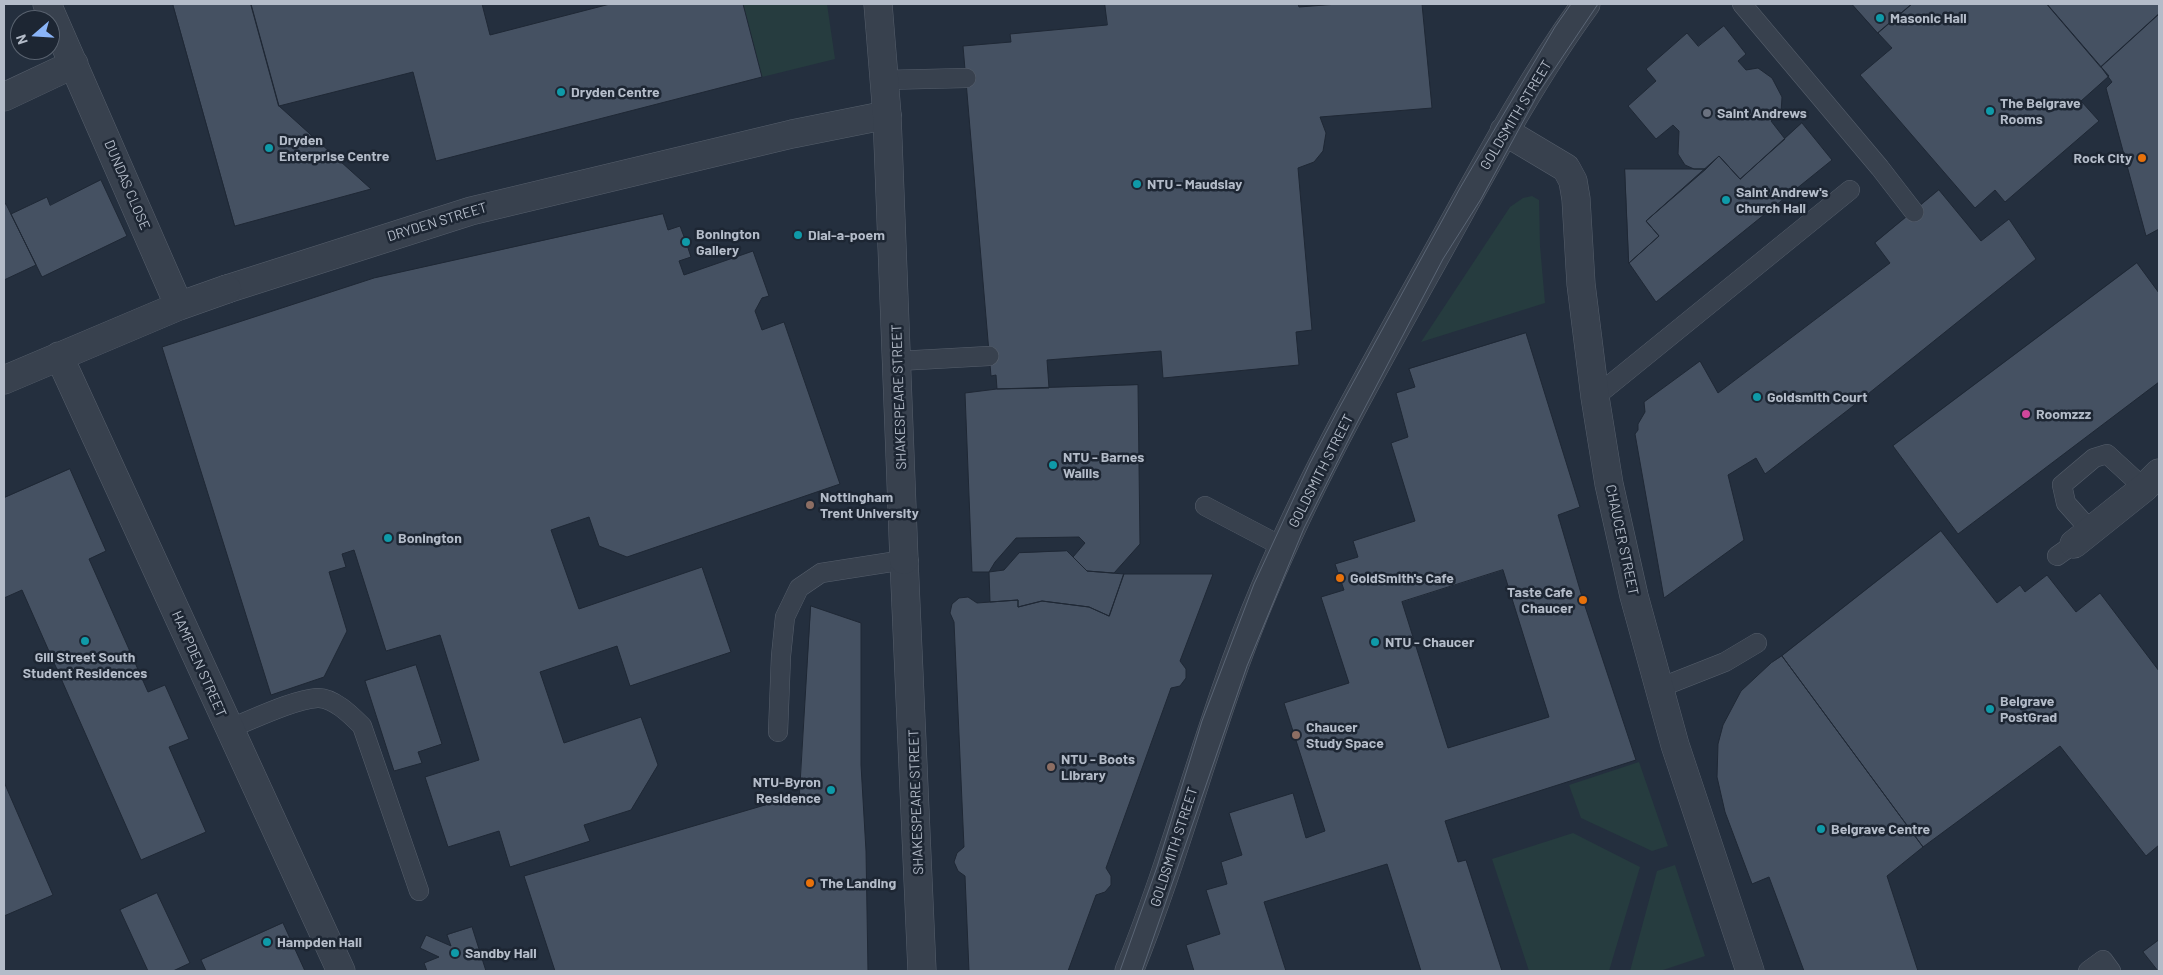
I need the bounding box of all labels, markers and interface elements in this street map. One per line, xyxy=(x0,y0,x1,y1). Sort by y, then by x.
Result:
north arrow xyxy=(10,10,60,60)
place label: Masonic Hall xyxy=(1890,10,1967,26)
marker: Masonic Hall xyxy=(1874,12,1886,24)
text: N xyxy=(12,33,31,47)
street label: GOLDSMITH STREET xyxy=(1477,57,1555,173)
place label: Dryden Centre xyxy=(571,84,660,100)
marker: Dryden Centre xyxy=(555,86,567,98)
place label: The Belgrave Rooms xyxy=(2000,95,2081,128)
place label: Saint Andrews xyxy=(1717,105,1807,121)
marker: The Belgrave Rooms xyxy=(1984,105,1996,117)
marker: Saint Andrews xyxy=(1701,107,1713,119)
place label: Dryden Enterprise Centre xyxy=(279,132,389,164)
street label: DUNDAS CLOSE xyxy=(101,138,153,232)
marker: Dryden Enterprise Centre xyxy=(263,142,275,154)
place label: Rock City xyxy=(2073,150,2132,166)
marker: Rock City xyxy=(2136,152,2148,164)
place label: NTU - Maudslay xyxy=(1147,176,1242,192)
marker: NTU - Maudslay xyxy=(1131,178,1143,190)
place label: Saint Andrew's Church Hall xyxy=(1736,184,1828,216)
marker: Saint Andrew's Church Hall xyxy=(1720,194,1732,206)
street label: DRYDEN STREET xyxy=(385,199,489,245)
place label: Bonington Gallery xyxy=(696,226,760,258)
place label: Dial-a-poem xyxy=(808,227,885,243)
marker: Dial-a-poem xyxy=(792,229,804,241)
marker: Bonington Gallery xyxy=(680,236,692,248)
street label: SHAKESPEARE STREET xyxy=(888,324,910,470)
place label: Goldsmith Court xyxy=(1767,389,1867,405)
marker: Goldsmith Court xyxy=(1751,391,1763,403)
place label: Roomzzz xyxy=(2036,406,2091,422)
marker: Roomzzz xyxy=(2020,408,2032,420)
street label: GOLDSMITH STREET xyxy=(1285,412,1357,530)
place label: NTU - Barnes Wallis xyxy=(1063,449,1144,482)
marker: NTU - Barnes Wallis xyxy=(1047,459,1059,471)
street label: CHAUCER STREET xyxy=(1602,483,1642,597)
place label: Nottingham Trent University xyxy=(820,489,919,522)
marker: Nottingham Trent University xyxy=(804,499,816,511)
place label: Bonington xyxy=(398,530,462,546)
marker: Bonington xyxy=(382,532,394,544)
place label: GoldSmith's Cafe xyxy=(1350,570,1454,586)
marker: GoldSmith's Cafe xyxy=(1334,572,1346,584)
place label: Taste Cafe Chaucer xyxy=(1507,584,1573,616)
marker: Taste Cafe Chaucer xyxy=(1577,594,1589,606)
street label: HAMPDEN STREET xyxy=(168,608,230,720)
place label: NTU - Chaucer xyxy=(1385,634,1474,650)
marker: Gill Street South Student Residences xyxy=(79,635,91,647)
marker: NTU - Chaucer xyxy=(1369,636,1381,648)
place label: Gill Street South Student Residences xyxy=(23,649,147,682)
place label: Belgrave PostGrad xyxy=(2000,693,2057,726)
marker: Belgrave PostGrad xyxy=(1984,703,1996,715)
place label: Chaucer Study Space xyxy=(1306,719,1384,752)
street label: SHAKESPEARE STREET xyxy=(905,729,927,875)
marker: Chaucer Study Space xyxy=(1290,729,1302,741)
place label: NTU - Boots Library xyxy=(1061,751,1135,784)
marker: NTU - Boots Library xyxy=(1045,761,1057,773)
place label: NTU-Byron Residence xyxy=(753,774,821,806)
marker: NTU-Byron Residence xyxy=(825,784,837,796)
street label: GOLDSMITH STREET xyxy=(1147,785,1201,909)
place label: Belgrave Centre xyxy=(1831,821,1930,837)
marker: Belgrave Centre xyxy=(1815,823,1827,835)
place label: The Landing xyxy=(820,875,896,891)
marker: The Landing xyxy=(804,877,816,889)
place label: Hampden Hall xyxy=(277,934,362,950)
marker: Hampden Hall xyxy=(261,936,273,948)
place label: Sandby Hall xyxy=(465,945,537,961)
marker: Sandby Hall xyxy=(449,947,461,959)

